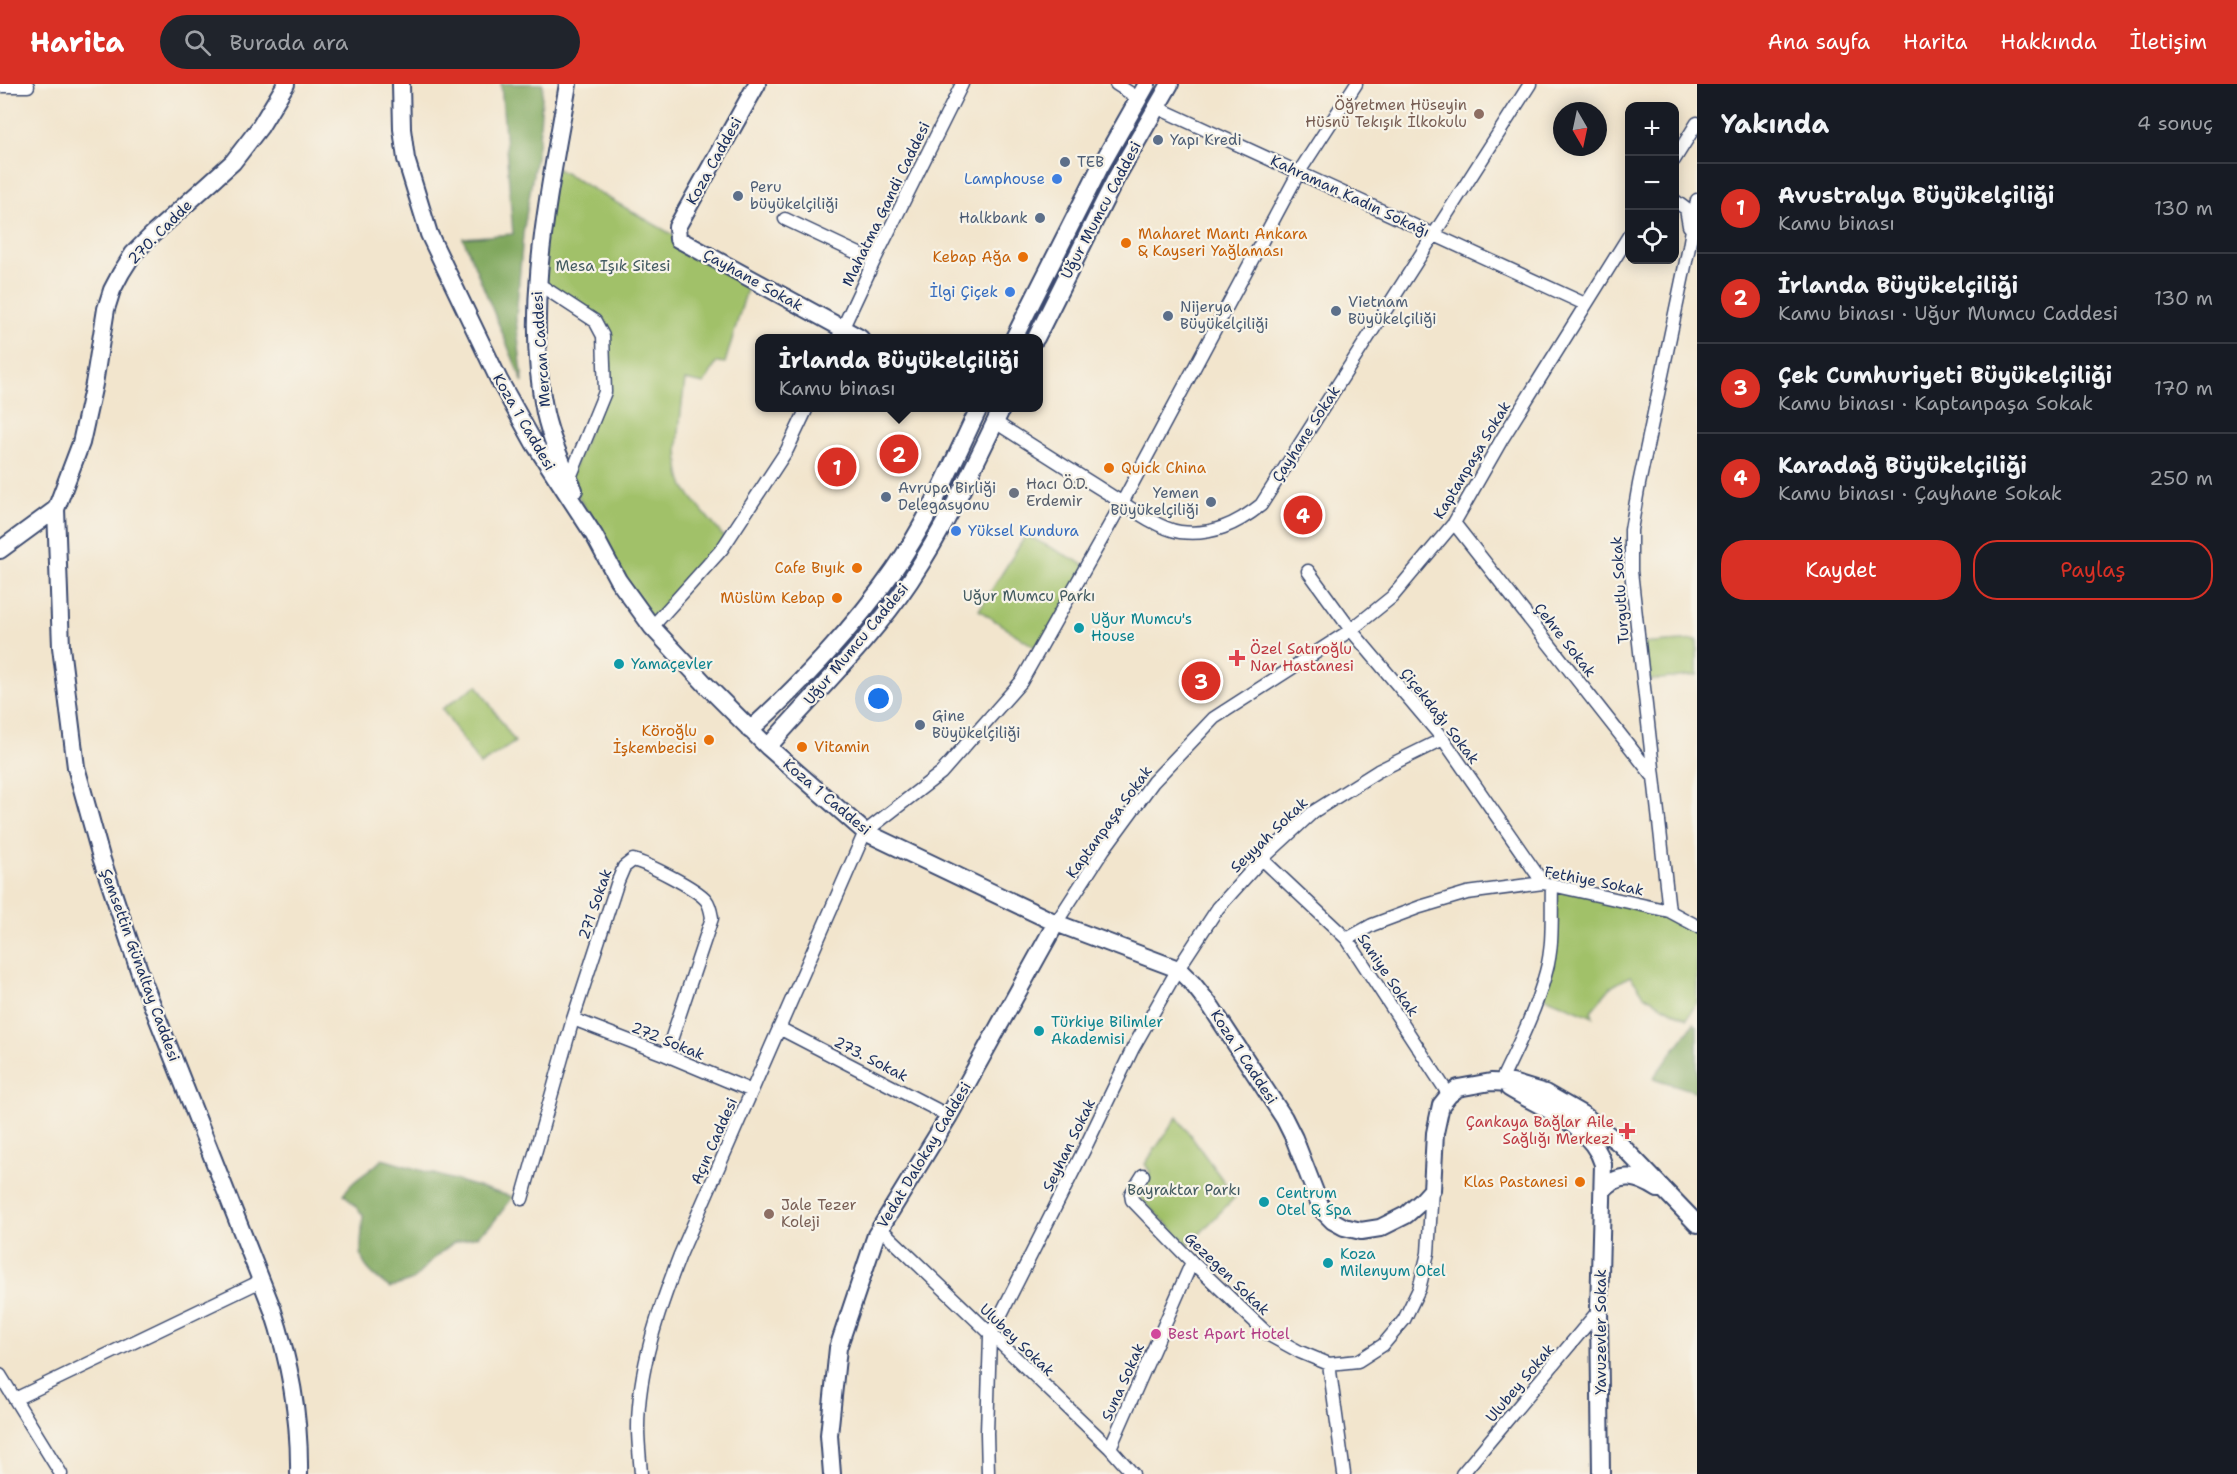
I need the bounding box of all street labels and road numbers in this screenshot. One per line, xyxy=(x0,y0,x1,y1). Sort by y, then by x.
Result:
street label: Koza Caddesi xyxy=(682,114,746,208)
street label: Mahatma Gandi Caddesi xyxy=(837,118,935,290)
street label: Uğur Mumcu Caddesi xyxy=(1056,138,1146,282)
street label: Kahraman Kadın Sokağı xyxy=(1267,150,1433,242)
street label: 270. Cadde xyxy=(123,195,197,269)
street label: Çayhane Sokak xyxy=(700,244,806,316)
street label: Mercan Caddesi xyxy=(527,290,555,408)
street label: Koza 1 Caddesi xyxy=(488,370,560,474)
street label: Çayhane Sokak xyxy=(1267,382,1345,486)
street label: Kaptanpaşa Sokak xyxy=(1429,397,1515,523)
street label: Turgutlu Sokak xyxy=(1606,536,1634,644)
street label: Uğur Mumcu Caddesi xyxy=(799,579,913,709)
street label: Çehre Sokak xyxy=(1530,599,1600,681)
street label: Çiçekdağı Sokak xyxy=(1396,664,1484,768)
street label: Koza 1 Caddesi xyxy=(779,754,875,840)
street label: Kaptanpaşa Sokak xyxy=(1061,762,1157,882)
street label: Seyyah Sokak xyxy=(1226,793,1312,877)
street label: Fethiye Sokak xyxy=(1543,862,1645,900)
street label: Şemsettin Günaltay Caddesi xyxy=(96,866,184,1064)
street label: 271 Sokak xyxy=(574,866,616,942)
street label: Saniye Sokak xyxy=(1353,930,1423,1020)
street label: Koza 1 Caddesi xyxy=(1206,1006,1282,1108)
street label: 272 Sokak xyxy=(628,1017,708,1065)
street label: 273. Sokak xyxy=(830,1032,912,1086)
street label: Vedat Dalokay Caddesi xyxy=(872,1078,976,1232)
street label: Açın Caddesi xyxy=(686,1094,742,1188)
street label: Seyhan Sokak xyxy=(1038,1095,1100,1195)
street label: Gezegen Sokak xyxy=(1180,1228,1274,1320)
street label: Yavuzevler Sokak xyxy=(1591,1269,1611,1395)
street label: Ulubey Sokak xyxy=(975,1299,1059,1381)
street label: Ulubey Sokak xyxy=(1481,1339,1559,1427)
street label: Suna Sokak xyxy=(1097,1340,1149,1424)

